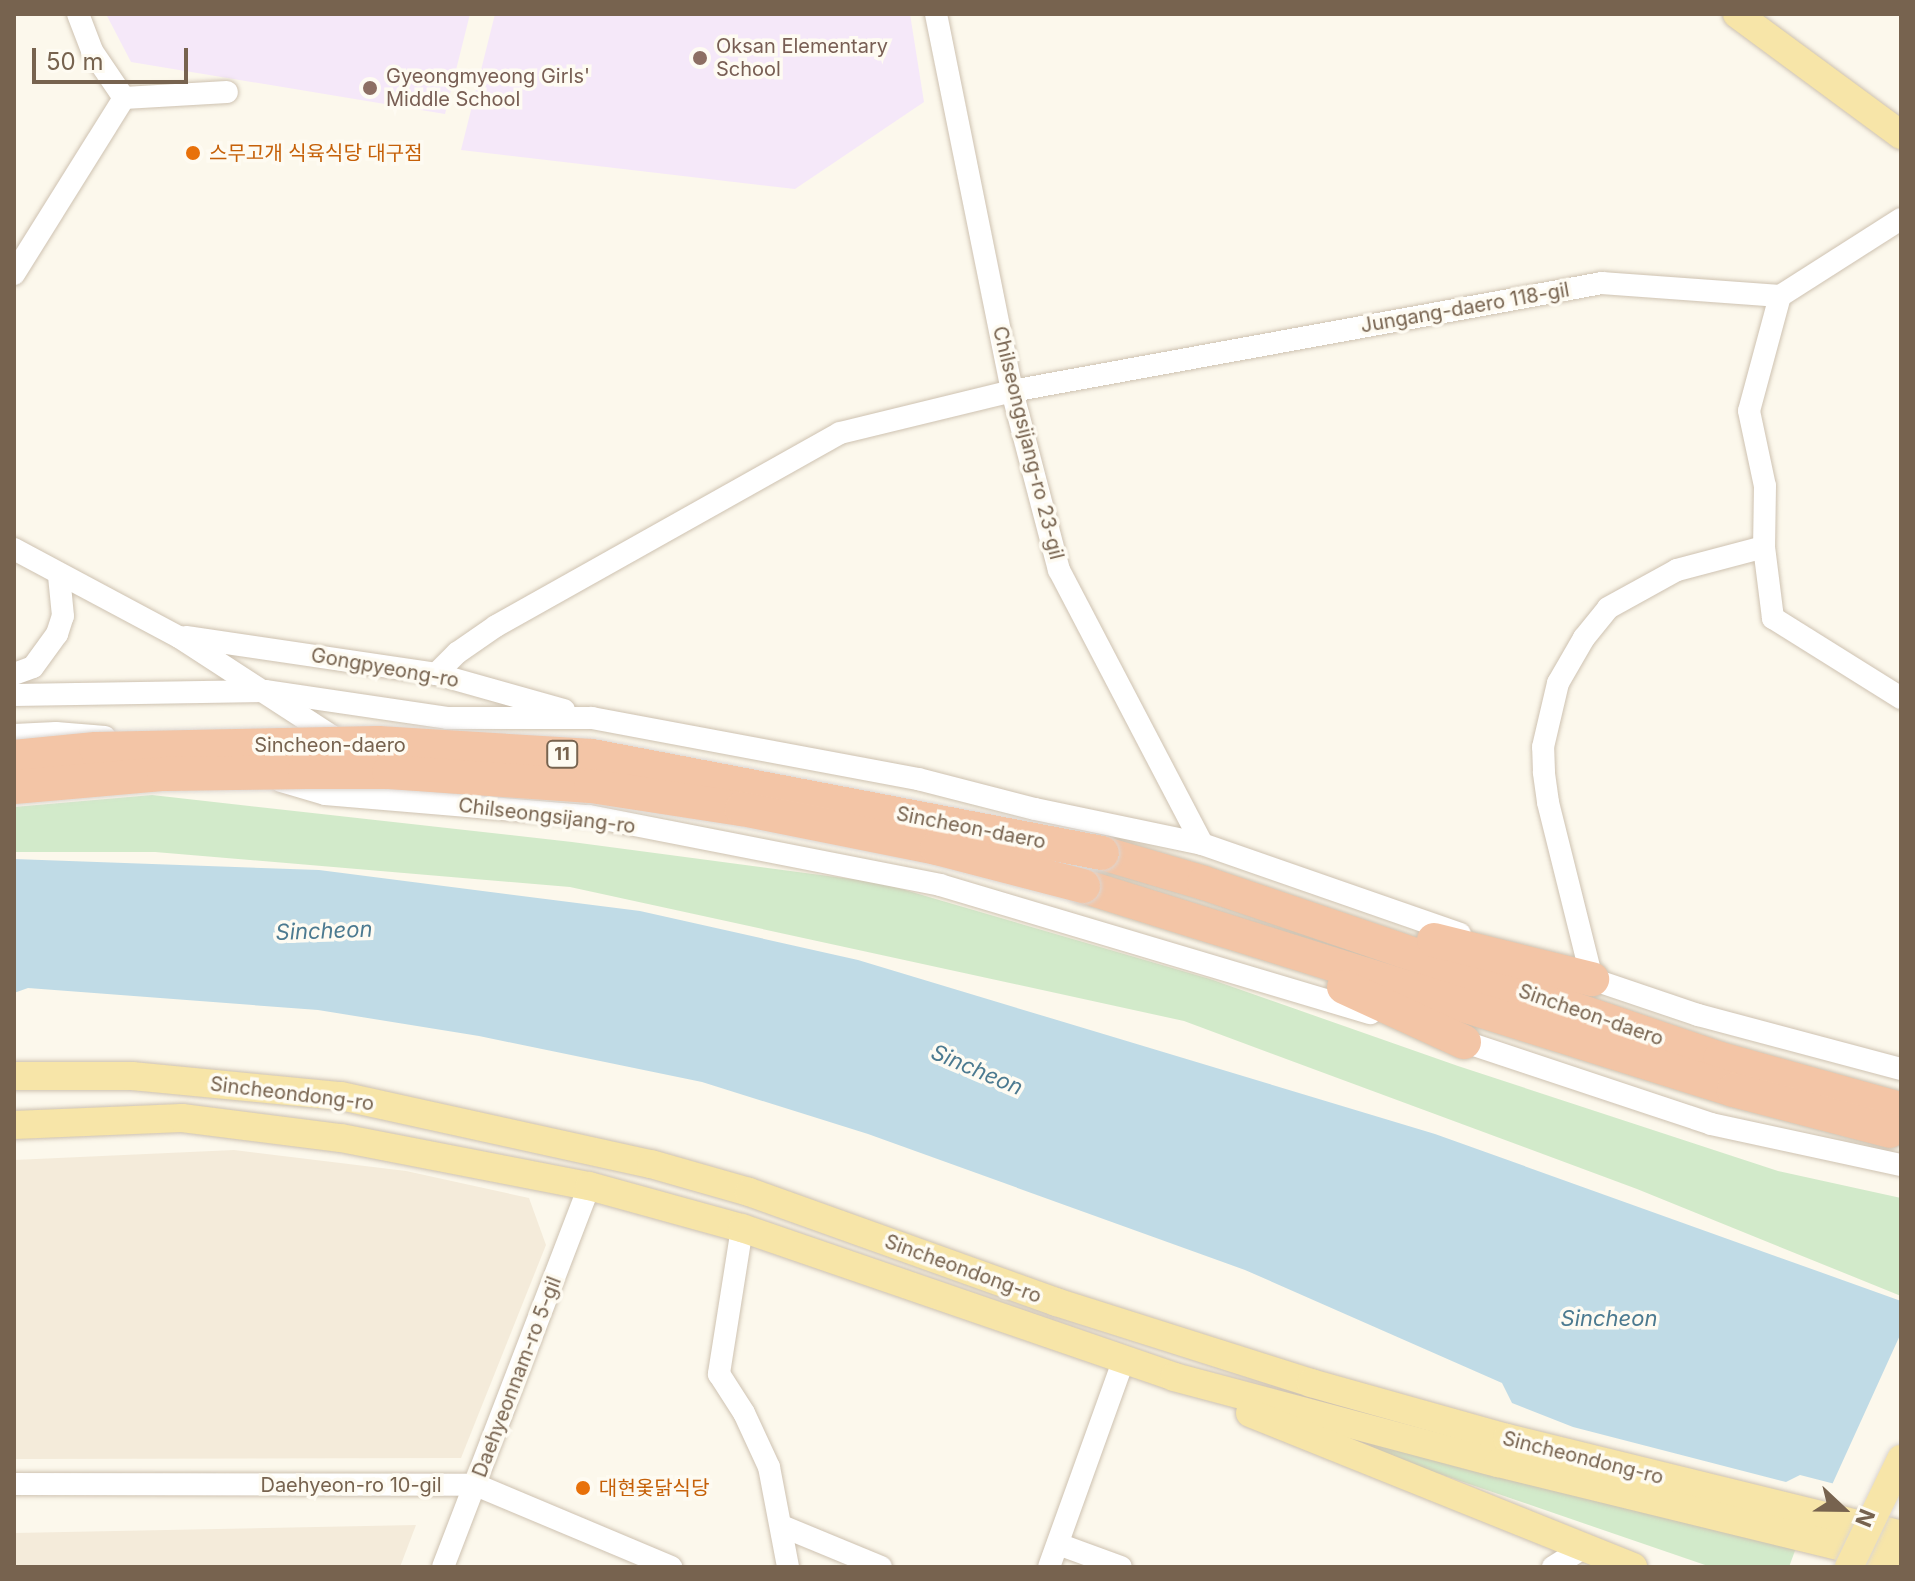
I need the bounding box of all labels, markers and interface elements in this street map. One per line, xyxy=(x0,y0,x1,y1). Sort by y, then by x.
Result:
scale bar xyxy=(36,32,192,82)
place label: Oksan Elementary School xyxy=(716,34,888,81)
text: 50 m xyxy=(46,47,104,76)
marker: Oksan Elementary School xyxy=(691,49,709,67)
place label: Gyeongmyeong Girls' Middle School xyxy=(386,64,590,111)
marker: Gyeongmyeong Girls' Middle School xyxy=(361,79,379,97)
place label: 스무고개 식육식당 대구점 xyxy=(209,141,423,165)
marker: 스무고개 식육식당 대구점 xyxy=(184,144,202,162)
street label: Jungang-daero 118-gil xyxy=(1359,278,1571,338)
street label: Chilseongsijang-ro 23-gil xyxy=(987,324,1069,562)
street label: Gongpyeong-ro xyxy=(309,643,461,693)
street label: Sincheon-daero xyxy=(254,733,406,757)
road number: 11 xyxy=(546,740,578,768)
street label: Chilseongsijang-ro xyxy=(457,793,637,839)
street label: Sincheon-daero xyxy=(894,802,1048,854)
water label: Sincheon xyxy=(275,916,373,946)
street label: Sincheon-daero xyxy=(1515,979,1667,1051)
water label: Sincheon xyxy=(927,1039,1027,1101)
street label: Sincheondong-ro xyxy=(209,1072,375,1116)
street label: Sincheondong-ro xyxy=(881,1230,1045,1308)
street label: Daehyeonnam-ro 5-gil xyxy=(468,1273,566,1481)
water label: Sincheon xyxy=(1561,1306,1657,1332)
street label: Sincheondong-ro xyxy=(1500,1426,1666,1490)
north arrow xyxy=(1803,1469,1883,1549)
street label: Daehyeon-ro 10-gil xyxy=(260,1473,442,1497)
place label: 대현옻닭식당 xyxy=(599,1476,709,1500)
marker: 대현옻닭식당 xyxy=(574,1479,592,1497)
text: N xyxy=(1850,1505,1880,1531)

